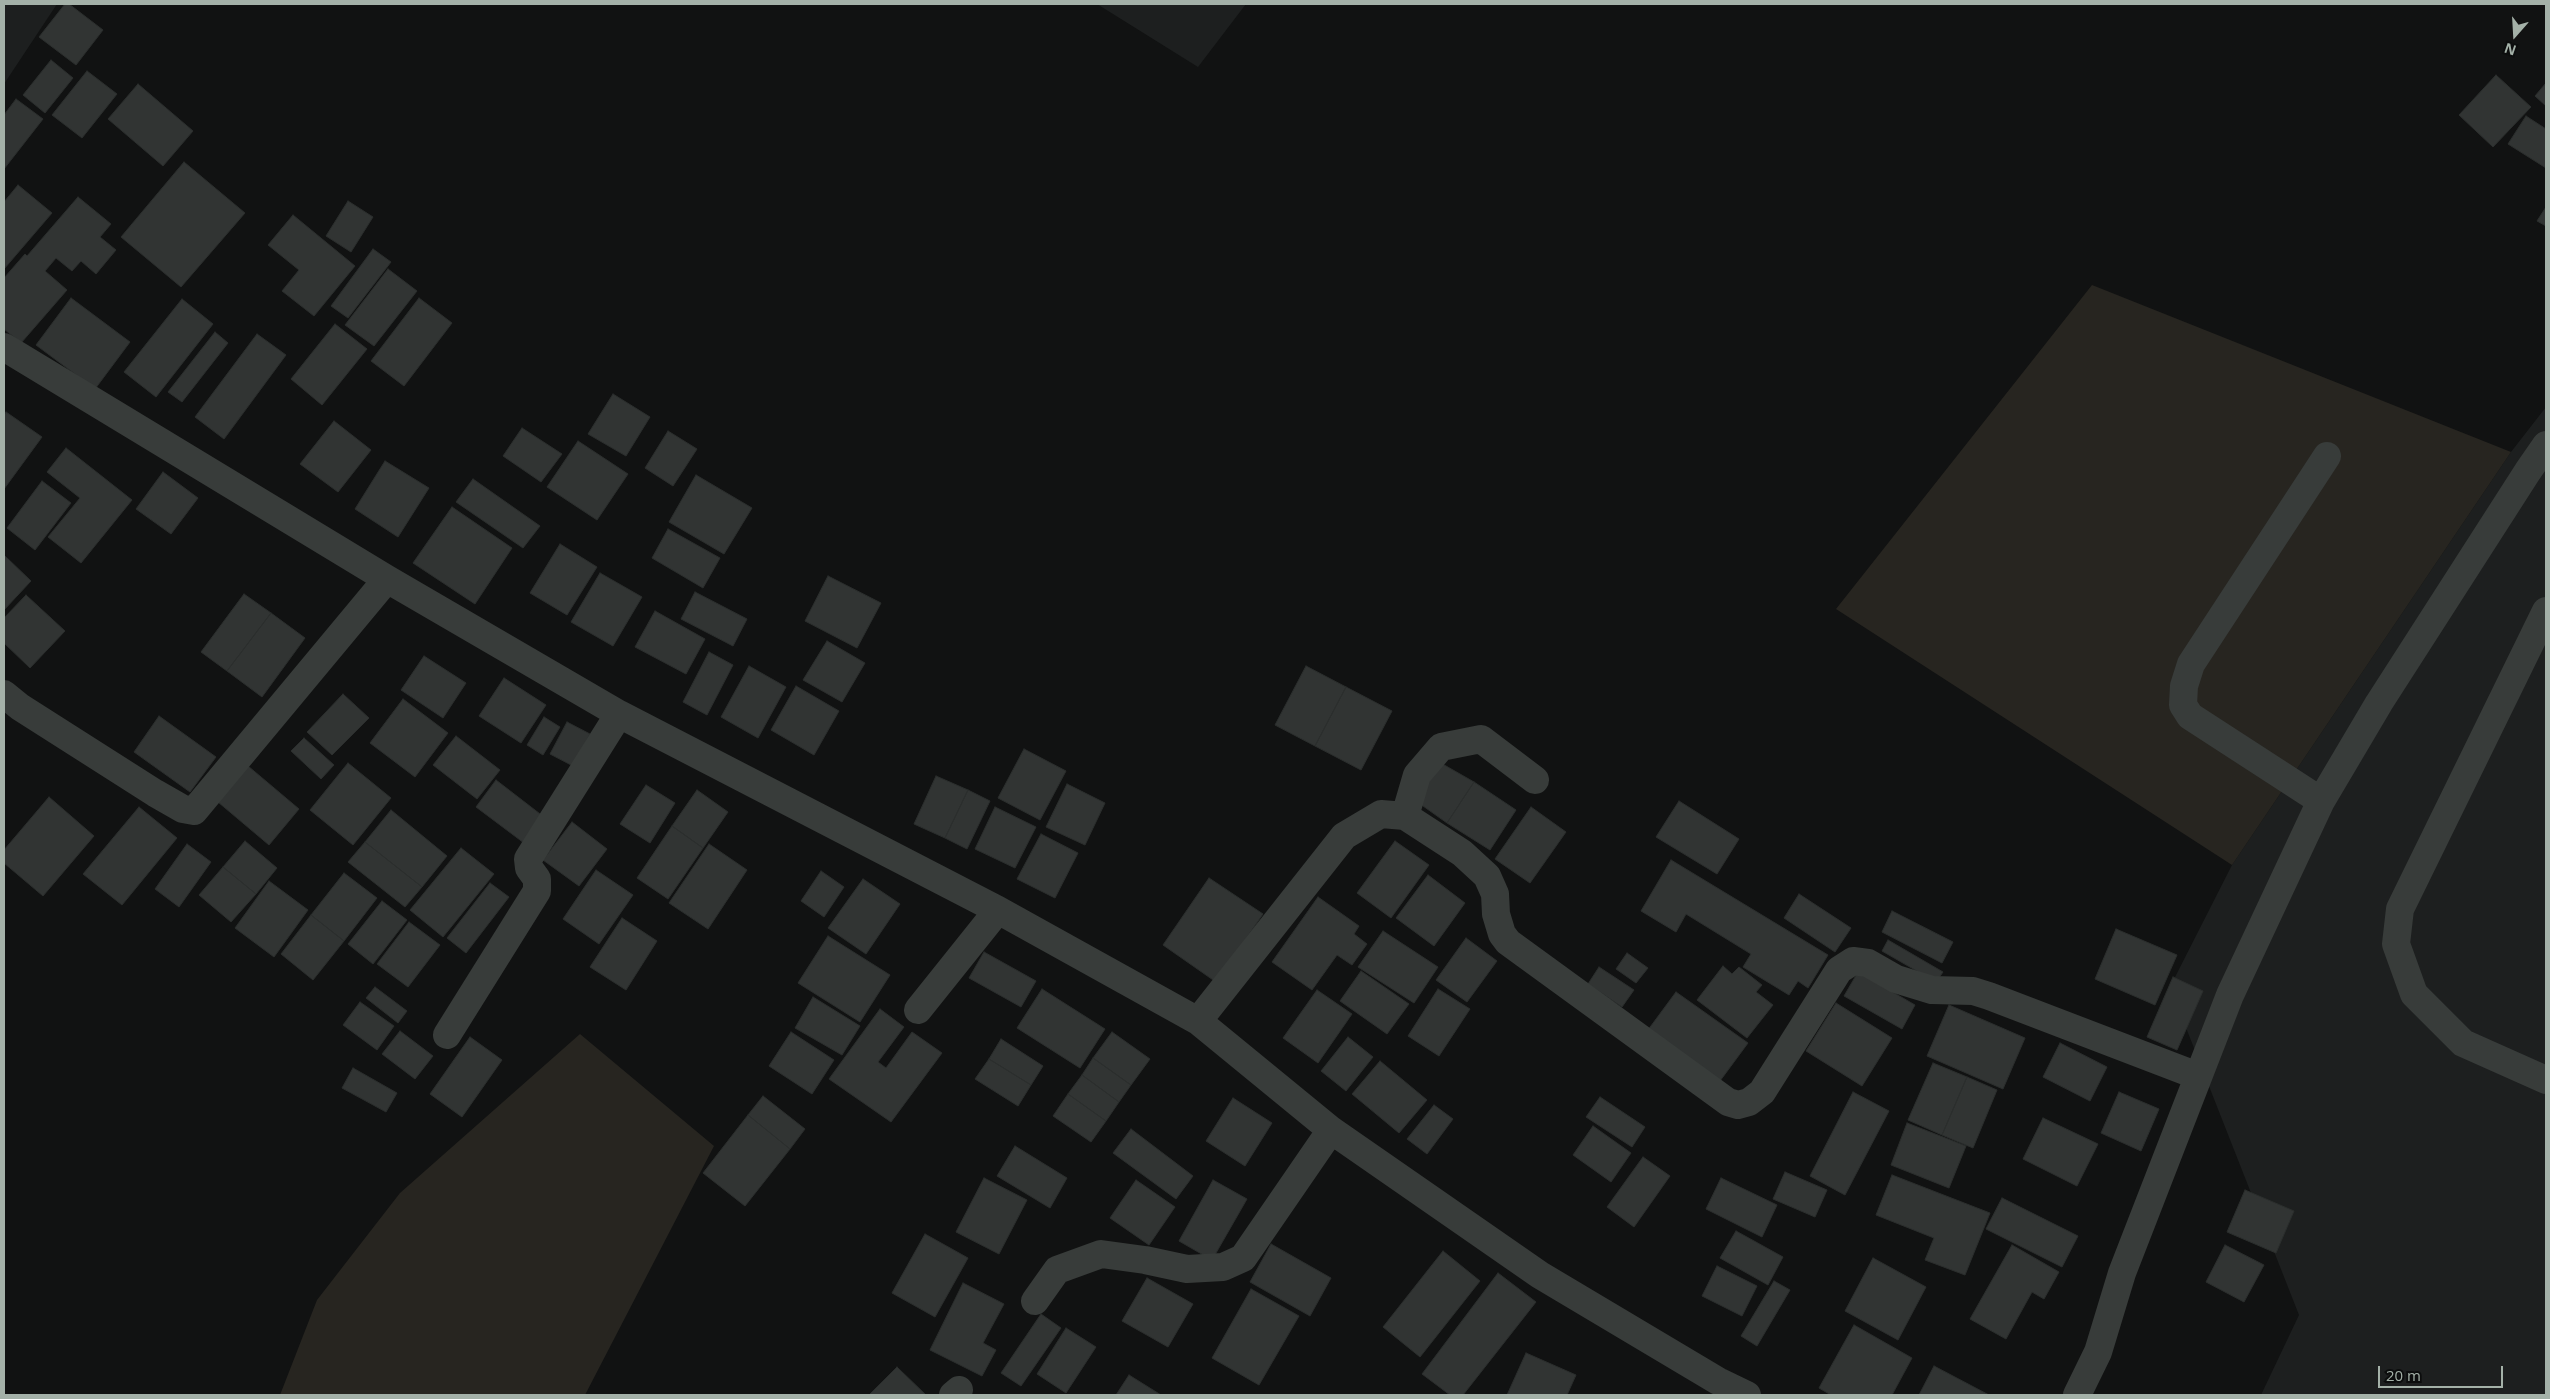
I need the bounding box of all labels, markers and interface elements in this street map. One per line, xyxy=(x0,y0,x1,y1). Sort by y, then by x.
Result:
north arrow xyxy=(2490,10,2540,60)
text: N xyxy=(2501,39,2518,60)
scale bar xyxy=(2380,1356,2505,1388)
text: 20 m xyxy=(2386,1365,2421,1385)

